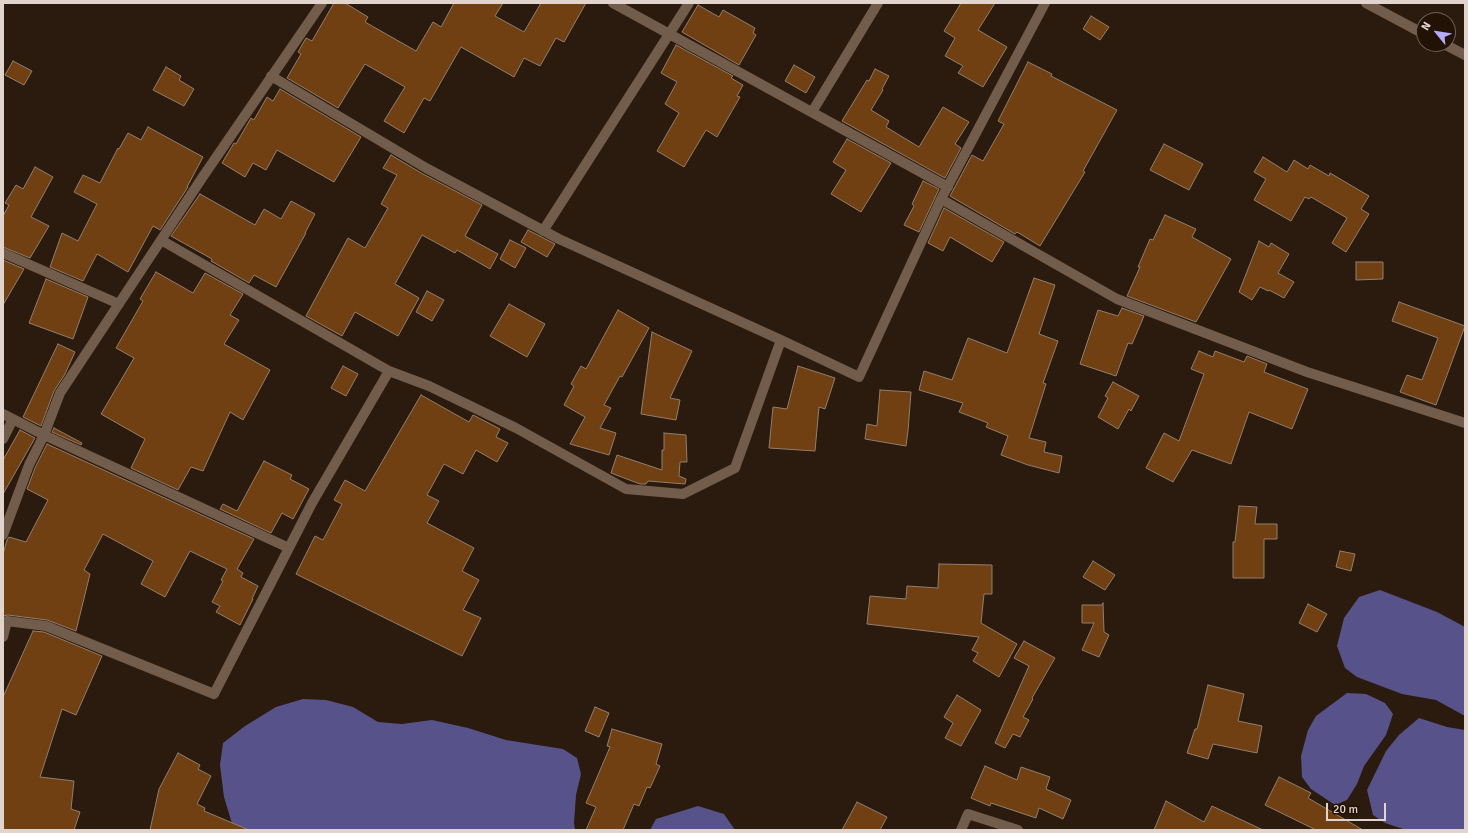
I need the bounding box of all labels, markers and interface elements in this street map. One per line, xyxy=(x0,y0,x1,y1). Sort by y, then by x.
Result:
north arrow xyxy=(1416,12,1456,52)
text: N xyxy=(1418,20,1434,33)
scale bar xyxy=(1328,795,1388,821)
text: 20 m xyxy=(1333,802,1358,817)

